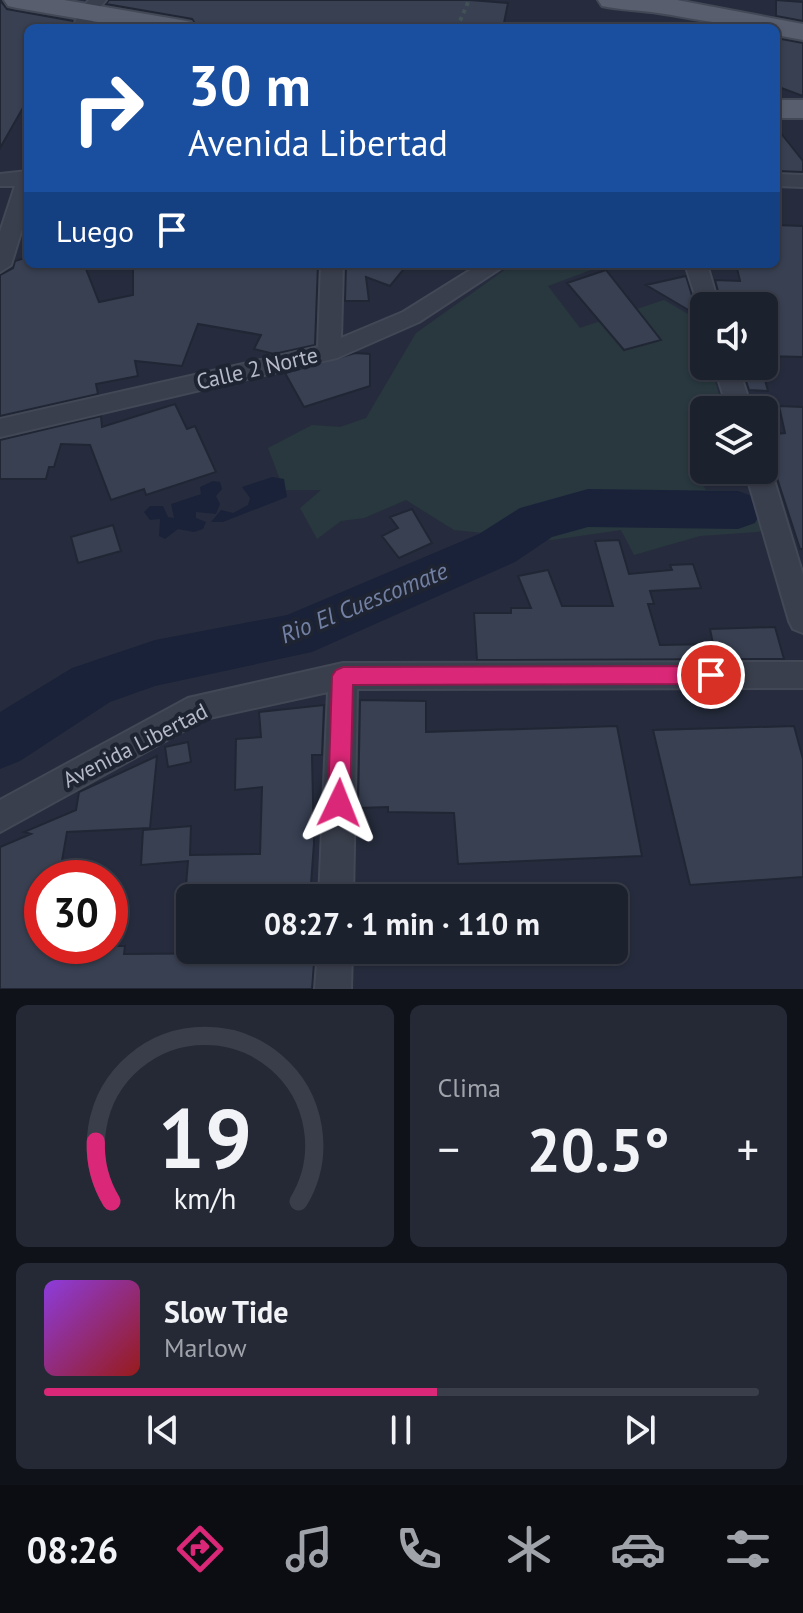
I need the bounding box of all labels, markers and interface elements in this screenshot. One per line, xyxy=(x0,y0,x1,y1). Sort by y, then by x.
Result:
text: 30 m xyxy=(188,49,311,121)
icon: right xyxy=(56,56,160,160)
text: Avenida Libertad xyxy=(188,119,448,166)
icon: arrive xyxy=(150,208,194,252)
text: Luego xyxy=(56,211,134,250)
map controls xyxy=(690,292,778,484)
button: sound xyxy=(690,292,778,380)
street label: Calle 2 Norte xyxy=(193,340,321,396)
button: layers xyxy=(690,396,778,484)
water label: Rio El Cuescomate xyxy=(275,555,452,650)
pin xyxy=(677,641,745,709)
icon: arrive xyxy=(689,653,733,697)
street label: Avenida Libertad xyxy=(58,696,212,794)
position arrow xyxy=(297,761,381,845)
speed limit sign: 30 xyxy=(24,860,128,964)
text: 08:27 · 1 min · 110 m xyxy=(264,904,540,943)
text: Clima xyxy=(438,1071,501,1104)
text: 19 xyxy=(158,1083,252,1191)
text: 20.5° xyxy=(527,1110,670,1188)
text: − xyxy=(438,1120,460,1177)
text: + xyxy=(737,1120,759,1177)
text: km/h xyxy=(173,1180,236,1217)
text: Slow Tide xyxy=(164,1292,289,1331)
text: Marlow xyxy=(164,1331,247,1364)
icon: previous xyxy=(141,1408,185,1452)
icon: pause xyxy=(379,1408,423,1452)
icon: next xyxy=(618,1408,662,1452)
icon: directions xyxy=(172,1521,228,1577)
icon: music xyxy=(281,1521,337,1577)
icon: phone xyxy=(391,1521,447,1577)
icon: climate xyxy=(501,1521,557,1577)
icon: car xyxy=(610,1521,666,1577)
icon: filters xyxy=(720,1521,776,1577)
text: 08:26 xyxy=(27,1526,118,1573)

